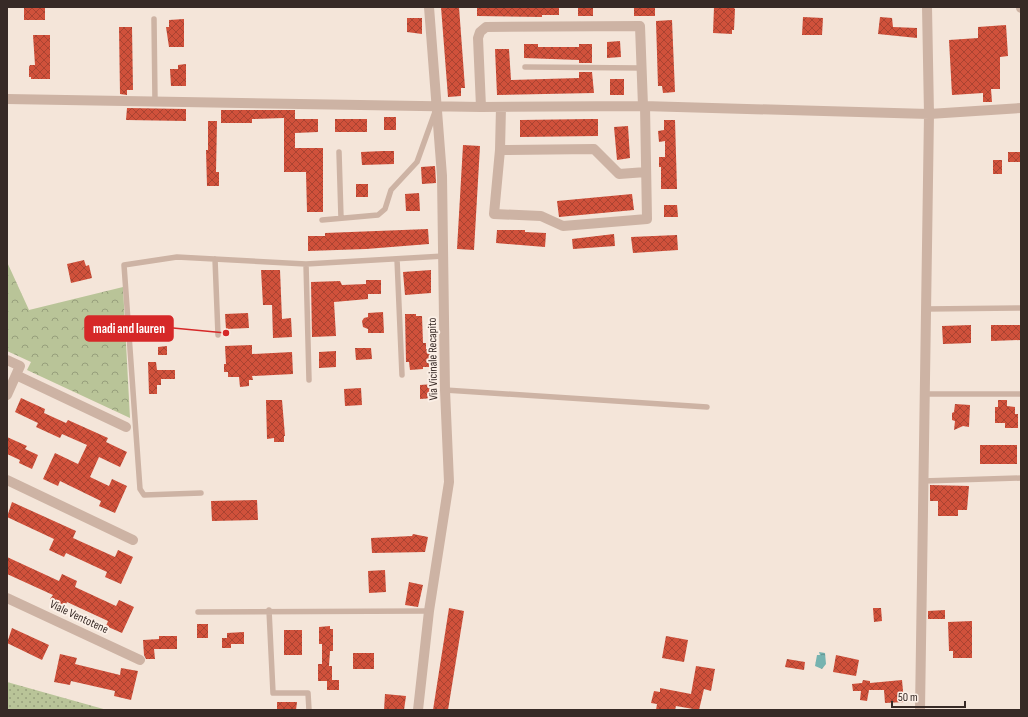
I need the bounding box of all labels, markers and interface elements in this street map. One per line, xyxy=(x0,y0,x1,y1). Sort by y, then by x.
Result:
callout: madi and lauren xyxy=(85,316,173,341)
street label: Via Vicinale Recapito xyxy=(425,317,441,401)
text: madi and lauren xyxy=(93,321,165,337)
street label: Viale Ventotene xyxy=(47,597,111,637)
scale bar xyxy=(892,683,965,709)
text: 50 m xyxy=(898,690,918,705)

